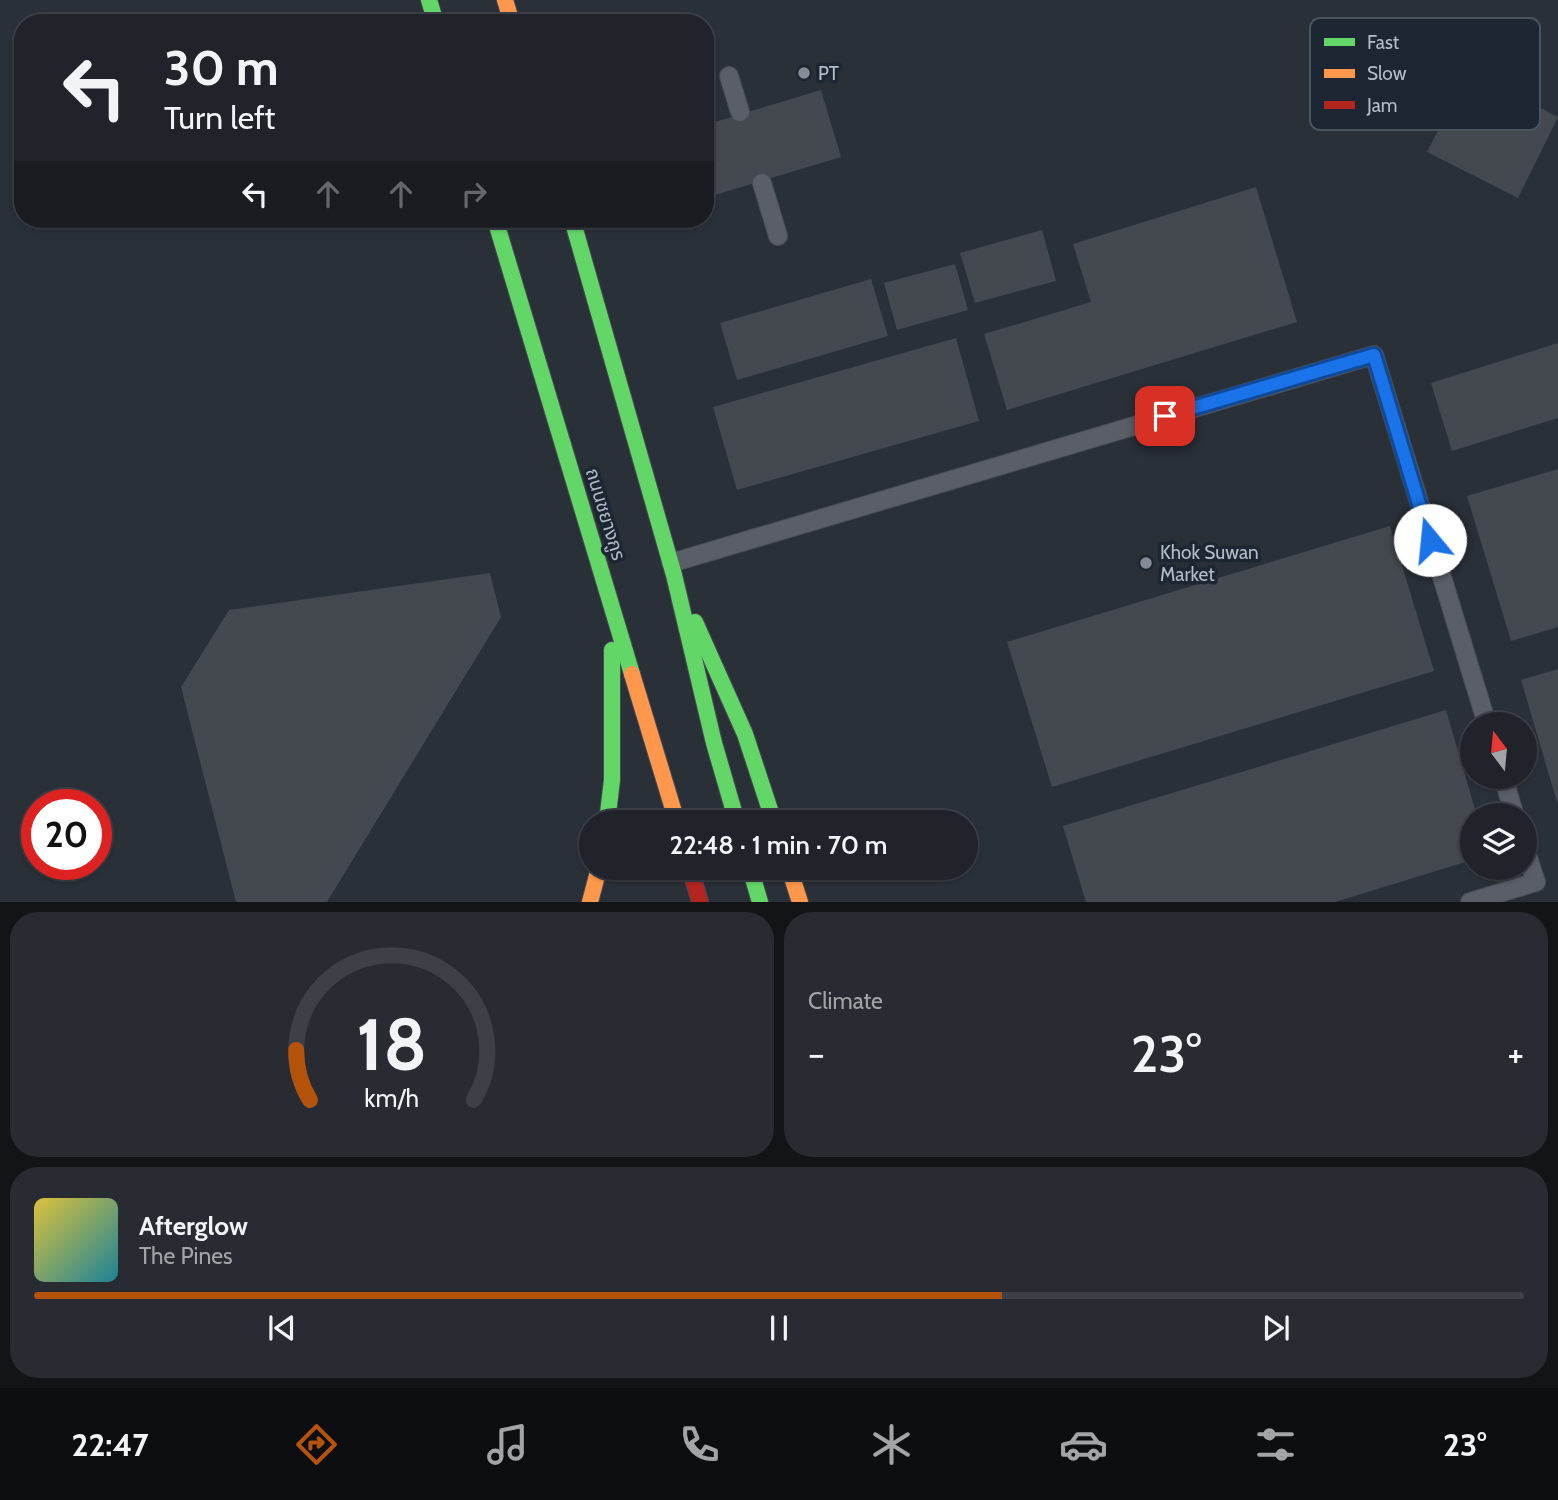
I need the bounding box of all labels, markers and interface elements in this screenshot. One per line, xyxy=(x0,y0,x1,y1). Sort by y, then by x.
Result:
legend xyxy=(1310,18,1540,130)
text: Fast xyxy=(1367,31,1400,54)
text: 30 m xyxy=(164,38,279,97)
icon: left xyxy=(49,42,140,133)
place label: PT xyxy=(818,62,839,85)
text: Slow xyxy=(1367,62,1407,85)
marker: PT xyxy=(796,65,812,81)
text: Jam xyxy=(1366,94,1397,117)
text: Turn left xyxy=(164,98,275,137)
icon: left xyxy=(236,175,274,213)
icon: ahead xyxy=(309,175,347,213)
icon: ahead xyxy=(382,175,420,213)
icon: right xyxy=(455,175,493,213)
pin xyxy=(1135,386,1195,446)
icon: arrive xyxy=(1146,397,1184,435)
street label: ถนนชยางกูร xyxy=(580,465,630,563)
position arrow xyxy=(1393,503,1467,577)
place label: Khok Suwan Market xyxy=(1160,541,1259,586)
marker: Khok Suwan Market xyxy=(1138,555,1154,571)
north arrow xyxy=(1460,712,1536,789)
map controls xyxy=(1460,712,1537,880)
speed limit sign: 20 xyxy=(21,789,112,880)
button: layers xyxy=(1460,803,1537,880)
text: 22:48 · 1 min · 70 m xyxy=(670,829,887,861)
text: Climate xyxy=(808,987,883,1015)
text: 18 xyxy=(357,1001,427,1089)
text: 23° xyxy=(1131,1022,1201,1085)
text: − xyxy=(808,1030,825,1077)
text: + xyxy=(1507,1030,1524,1077)
text: km/h xyxy=(365,1083,419,1113)
text: Afterglow xyxy=(139,1210,248,1242)
text: The Pines xyxy=(139,1242,233,1270)
icon: previous xyxy=(263,1309,301,1347)
icon: pause xyxy=(760,1309,798,1347)
icon: next xyxy=(1257,1309,1295,1347)
icon: directions xyxy=(292,1420,341,1469)
icon: music xyxy=(483,1420,532,1469)
icon: phone xyxy=(675,1420,724,1469)
icon: climate xyxy=(867,1420,916,1469)
icon: car xyxy=(1059,1420,1108,1469)
icon: filters xyxy=(1251,1420,1300,1469)
text: 22:47 xyxy=(71,1425,149,1464)
text: 23° xyxy=(1443,1425,1487,1464)

